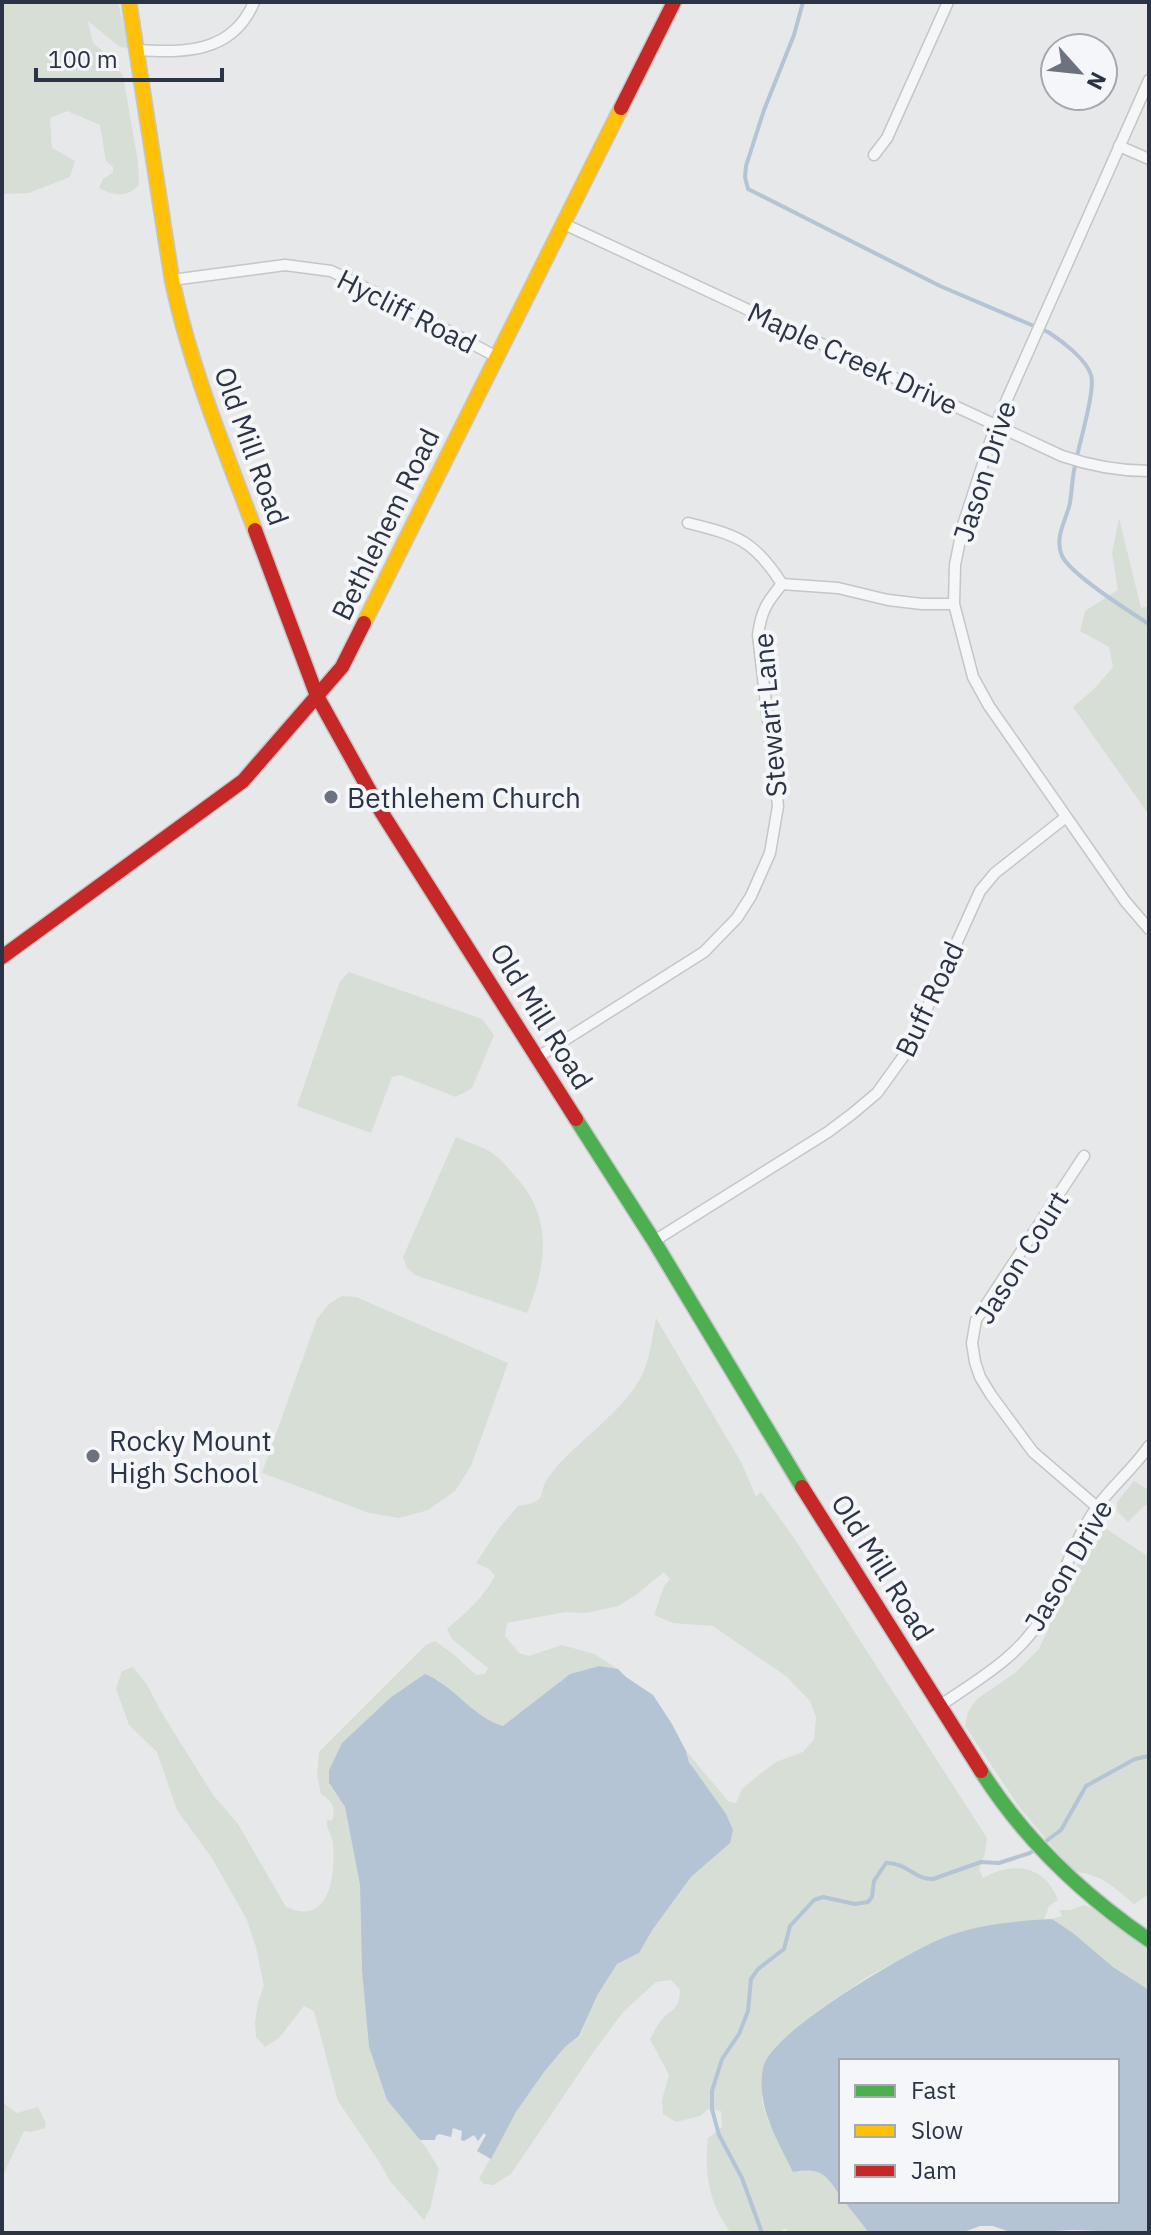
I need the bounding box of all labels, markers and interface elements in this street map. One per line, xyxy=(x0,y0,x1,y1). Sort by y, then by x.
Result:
scale bar xyxy=(36,32,222,82)
north arrow xyxy=(1039,32,1119,112)
text: 100 m xyxy=(48,43,118,75)
text: N xyxy=(1081,68,1114,95)
street label: Hycliff Road xyxy=(331,260,483,362)
street label: Maple Creek Drive xyxy=(742,293,964,423)
street label: Old Mill Road xyxy=(206,362,298,530)
street label: Jason Drive xyxy=(944,396,1024,546)
street label: Bethlehem Road xyxy=(323,422,447,626)
street label: Stewart Lane xyxy=(743,631,795,799)
place label: Bethlehem Church xyxy=(347,779,581,816)
marker: Bethlehem Church xyxy=(322,788,340,806)
street label: Buff Road xyxy=(886,935,972,1063)
street label: Old Mill Road xyxy=(482,936,602,1096)
street label: Jason Court xyxy=(966,1183,1076,1331)
place label: Rocky Mount High School xyxy=(109,1422,272,1491)
marker: Rocky Mount High School xyxy=(84,1447,102,1465)
street label: Old Mill Road xyxy=(823,1487,943,1647)
street label: Jason Drive xyxy=(1015,1493,1121,1637)
legend xyxy=(839,2059,1119,2203)
text: Fast xyxy=(911,2074,956,2106)
text: Slow xyxy=(911,2114,963,2146)
text: Jam xyxy=(911,2154,957,2186)

